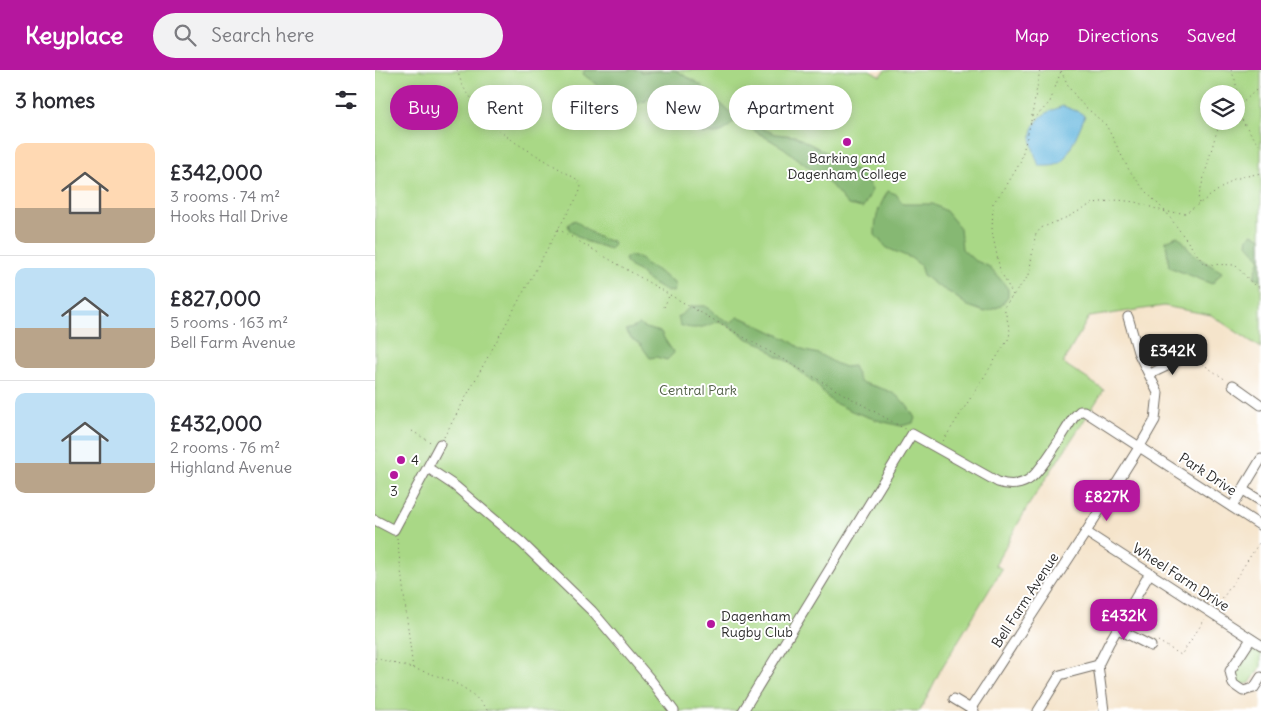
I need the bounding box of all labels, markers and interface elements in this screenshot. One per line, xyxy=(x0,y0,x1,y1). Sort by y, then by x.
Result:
search box xyxy=(153,13,503,58)
text: Keyplace xyxy=(25,20,123,50)
icon: search xyxy=(171,21,199,49)
text: Search here xyxy=(211,23,314,47)
text: Map xyxy=(1014,24,1049,47)
text: Directions xyxy=(1077,24,1159,47)
text: Saved xyxy=(1187,24,1236,47)
chip: Buy xyxy=(390,85,458,130)
chip: Rent xyxy=(468,85,542,130)
chip: Filters xyxy=(552,85,637,130)
chip: New xyxy=(647,85,719,130)
chip: Apartment xyxy=(729,85,852,130)
map controls xyxy=(1200,85,1245,130)
button: layers xyxy=(1200,85,1245,130)
icon: filters xyxy=(332,86,360,114)
text: 3 homes xyxy=(15,87,95,114)
marker: Barking and Dagenham College xyxy=(841,136,853,148)
place label: Barking and Dagenham College xyxy=(787,149,907,183)
text: £342,000 xyxy=(170,159,263,186)
icon: home xyxy=(55,163,115,223)
text: 3 rooms · 74 m² xyxy=(170,186,280,206)
text: Hooks Hall Drive xyxy=(170,206,288,226)
text: £827,000 xyxy=(170,285,261,312)
icon: home xyxy=(55,288,115,348)
text: 5 rooms · 163 m² xyxy=(170,312,288,332)
text: Bell Farm Avenue xyxy=(170,332,296,352)
pin: £342K xyxy=(1138,334,1208,376)
text: £342K xyxy=(1150,340,1196,360)
park label: Central Park xyxy=(659,381,737,399)
text: £432,000 xyxy=(170,410,262,437)
icon: home xyxy=(55,413,115,473)
text: 2 rooms · 76 m² xyxy=(170,437,280,457)
street label: Park Drive xyxy=(1176,449,1240,499)
place label: 4 xyxy=(411,451,419,469)
marker: 4 xyxy=(395,454,407,466)
text: Highland Avenue xyxy=(170,457,292,477)
marker: 3 xyxy=(388,469,400,481)
pin: £827K xyxy=(1072,480,1142,522)
place label: 3 xyxy=(390,482,398,500)
text: £827K xyxy=(1085,486,1129,506)
street label: Wheel Farm Drive xyxy=(1129,539,1233,615)
street label: Bell Farm Avenue xyxy=(988,549,1062,651)
pin: £432K xyxy=(1089,598,1159,641)
text: £432K xyxy=(1101,605,1147,625)
place label: Dagenham Rugby Club xyxy=(721,607,793,641)
marker: Dagenham Rugby Club xyxy=(705,618,717,630)

